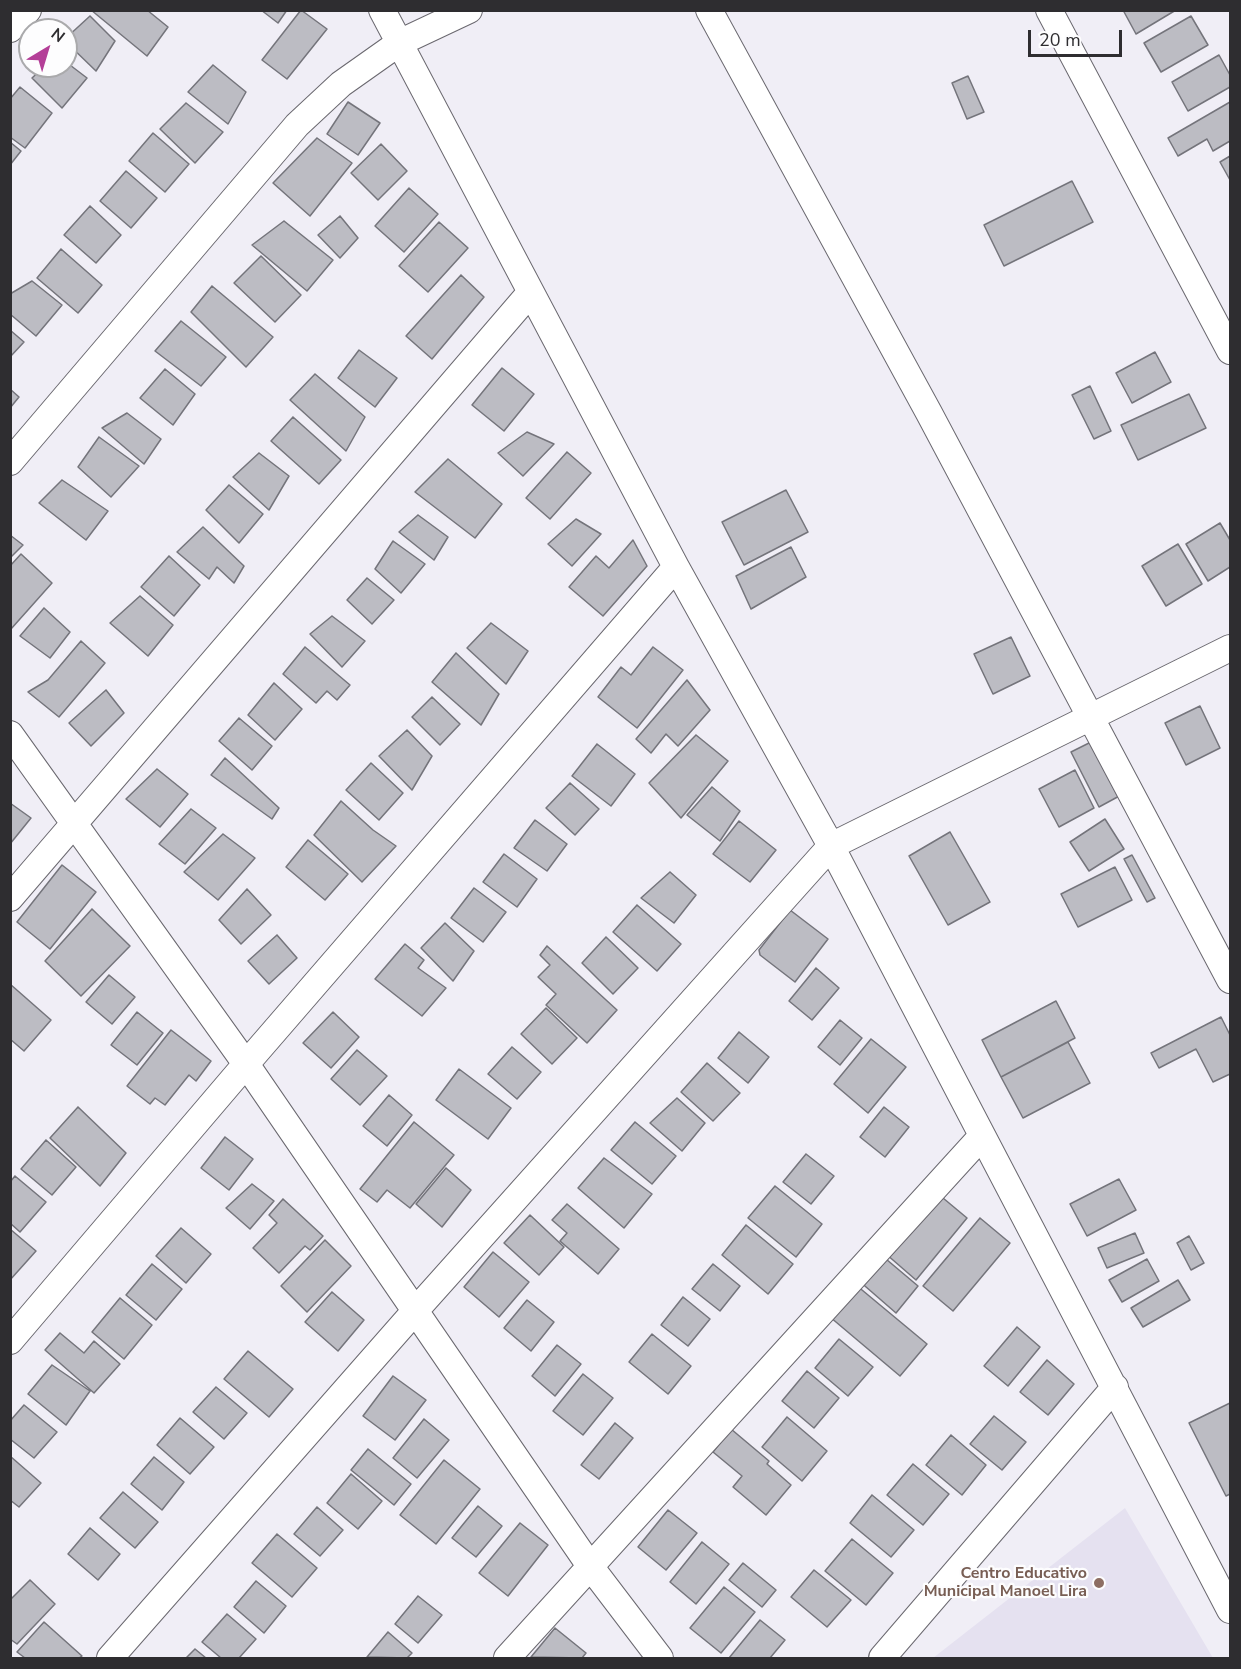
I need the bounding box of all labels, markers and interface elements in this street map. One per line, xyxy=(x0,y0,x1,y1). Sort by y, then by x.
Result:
north arrow xyxy=(18,18,78,78)
scale bar xyxy=(1031,18,1126,56)
text: N xyxy=(46,23,69,48)
text: 20 m xyxy=(1039,28,1081,52)
place label: Centro Educativo Municipal Manoel Lira xyxy=(924,1564,1087,1602)
marker: Centro Educativo Municipal Manoel Lira xyxy=(1092,1576,1106,1590)

